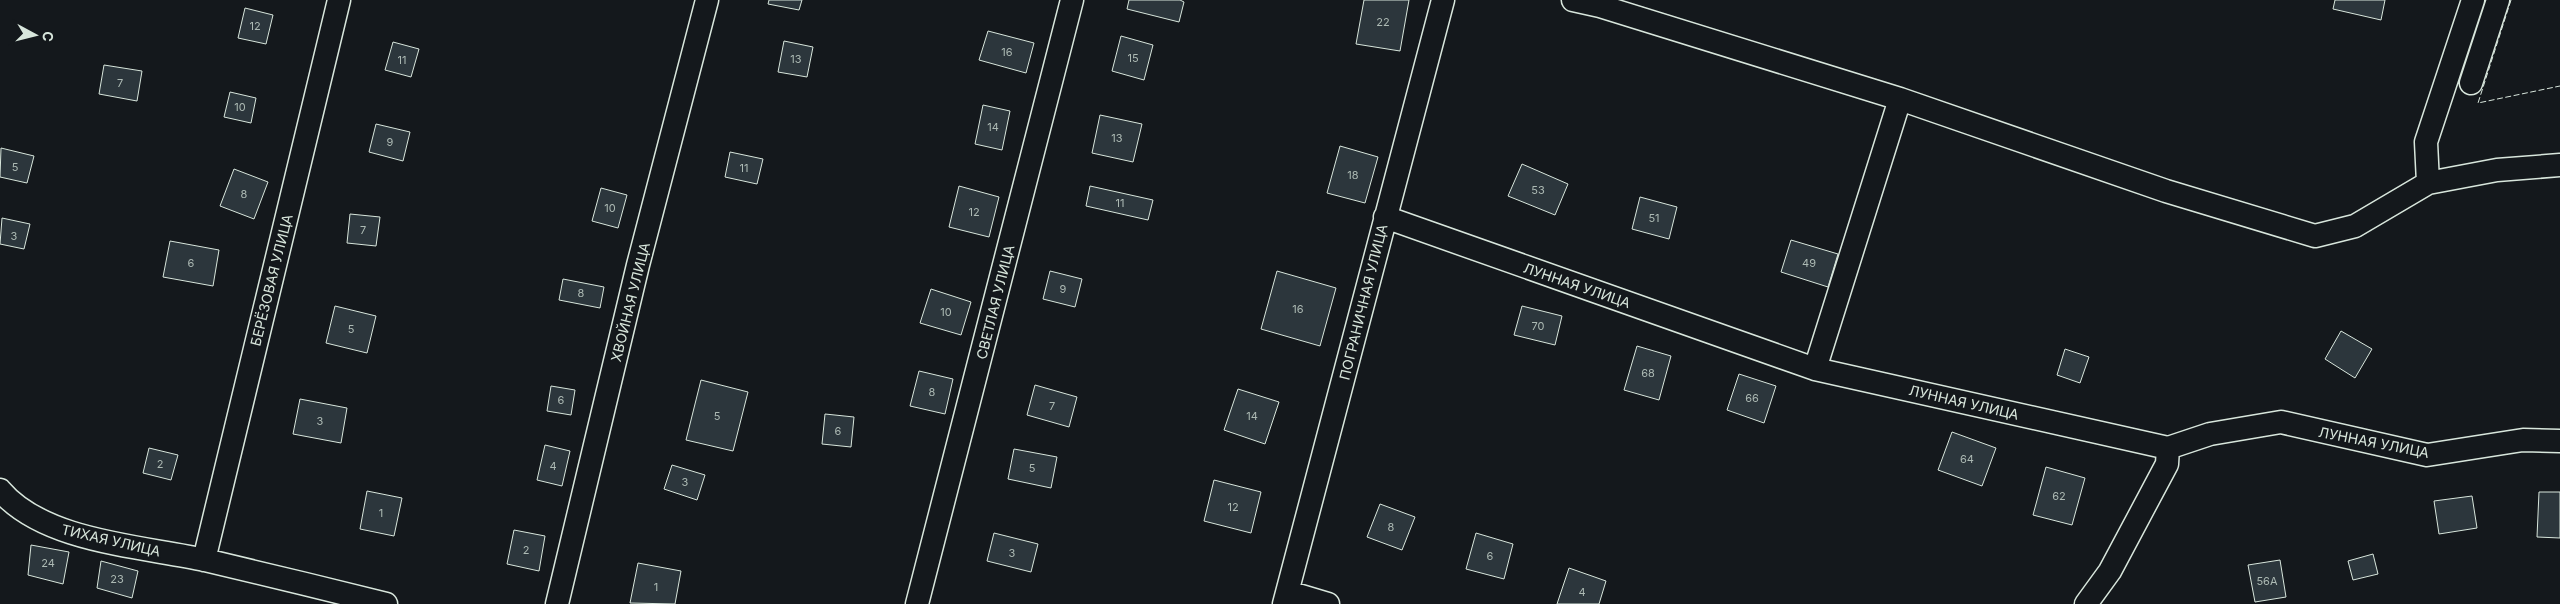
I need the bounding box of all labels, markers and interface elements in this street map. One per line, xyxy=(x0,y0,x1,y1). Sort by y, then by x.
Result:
north arrow xyxy=(10,10,60,60)
house number: 22 xyxy=(1376,15,1390,29)
house number: 12 xyxy=(249,19,261,33)
text: С xyxy=(39,30,57,43)
house number: 16 xyxy=(1001,45,1013,59)
house number: 15 xyxy=(1127,51,1139,65)
house number: 13 xyxy=(790,52,802,66)
house number: 11 xyxy=(398,53,406,67)
house number: 7 xyxy=(117,76,123,90)
house number: 10 xyxy=(234,100,246,114)
house number: 14 xyxy=(987,120,999,134)
house number: 13 xyxy=(1111,131,1123,145)
house number: 9 xyxy=(387,135,394,149)
house number: 5 xyxy=(12,160,19,174)
house number: 11 xyxy=(740,161,748,175)
house number: 18 xyxy=(1347,168,1359,182)
house number: 53 xyxy=(1531,183,1545,197)
house number: 8 xyxy=(241,187,248,201)
house number: 11 xyxy=(1116,196,1124,210)
house number: 10 xyxy=(604,201,616,215)
house number: 12 xyxy=(968,205,980,219)
house number: 51 xyxy=(1648,211,1660,225)
street label: БЕРЁЗОВАЯ УЛИЦА xyxy=(246,212,296,348)
street label: ПОГРАНИЧНАЯ УЛИЦА xyxy=(1335,222,1391,382)
house number: 7 xyxy=(360,223,366,237)
house number: 3 xyxy=(11,229,18,243)
street label: ХВОЙНАЯ УЛИЦА xyxy=(606,240,653,364)
street label: СВЕТЛАЯ УЛИЦА xyxy=(973,243,1018,361)
house number: 6 xyxy=(188,256,195,270)
house number: 49 xyxy=(1802,256,1816,270)
street label: ЛУННАЯ УЛИЦА xyxy=(1521,259,1633,311)
house number: 9 xyxy=(1060,282,1067,296)
house number: 8 xyxy=(578,286,585,300)
house number: 16 xyxy=(1292,302,1304,316)
house number: 10 xyxy=(940,305,952,319)
house number: 70 xyxy=(1532,319,1545,333)
house number: 5 xyxy=(348,322,355,336)
house number: 68 xyxy=(1641,366,1655,380)
street label: ЛУННАЯ УЛИЦА xyxy=(1907,381,2021,423)
house number: 8 xyxy=(929,385,936,399)
house number: 66 xyxy=(1745,391,1759,405)
house number: 6 xyxy=(558,393,565,407)
house number: 7 xyxy=(1049,399,1055,413)
house number: 5 xyxy=(714,409,721,423)
house number: 14 xyxy=(1246,409,1258,423)
house number: 3 xyxy=(317,414,324,428)
street label: ЛУННАЯ УЛИЦА xyxy=(2317,423,2431,461)
house number: 6 xyxy=(835,424,842,438)
house number: 64 xyxy=(1960,452,1974,466)
house number: 2 xyxy=(157,457,163,471)
house number: 4 xyxy=(549,459,557,473)
house number: 5 xyxy=(1029,461,1036,475)
house number: 3 xyxy=(682,475,689,489)
house number: 62 xyxy=(2052,489,2066,503)
house number: 12 xyxy=(1227,500,1239,514)
house number: 1 xyxy=(379,506,383,520)
street label: ТИХАЯ УЛИЦА xyxy=(60,520,163,560)
house number: 8 xyxy=(1388,520,1395,534)
house number: 2 xyxy=(523,543,529,557)
house number: 3 xyxy=(1009,546,1016,560)
house number: 6 xyxy=(1487,549,1494,563)
house number: 24 xyxy=(41,556,55,570)
house number: 23 xyxy=(110,572,124,586)
house number: 56А xyxy=(2256,574,2278,588)
house number: 1 xyxy=(654,580,658,594)
house number: 4 xyxy=(1578,585,1586,599)

